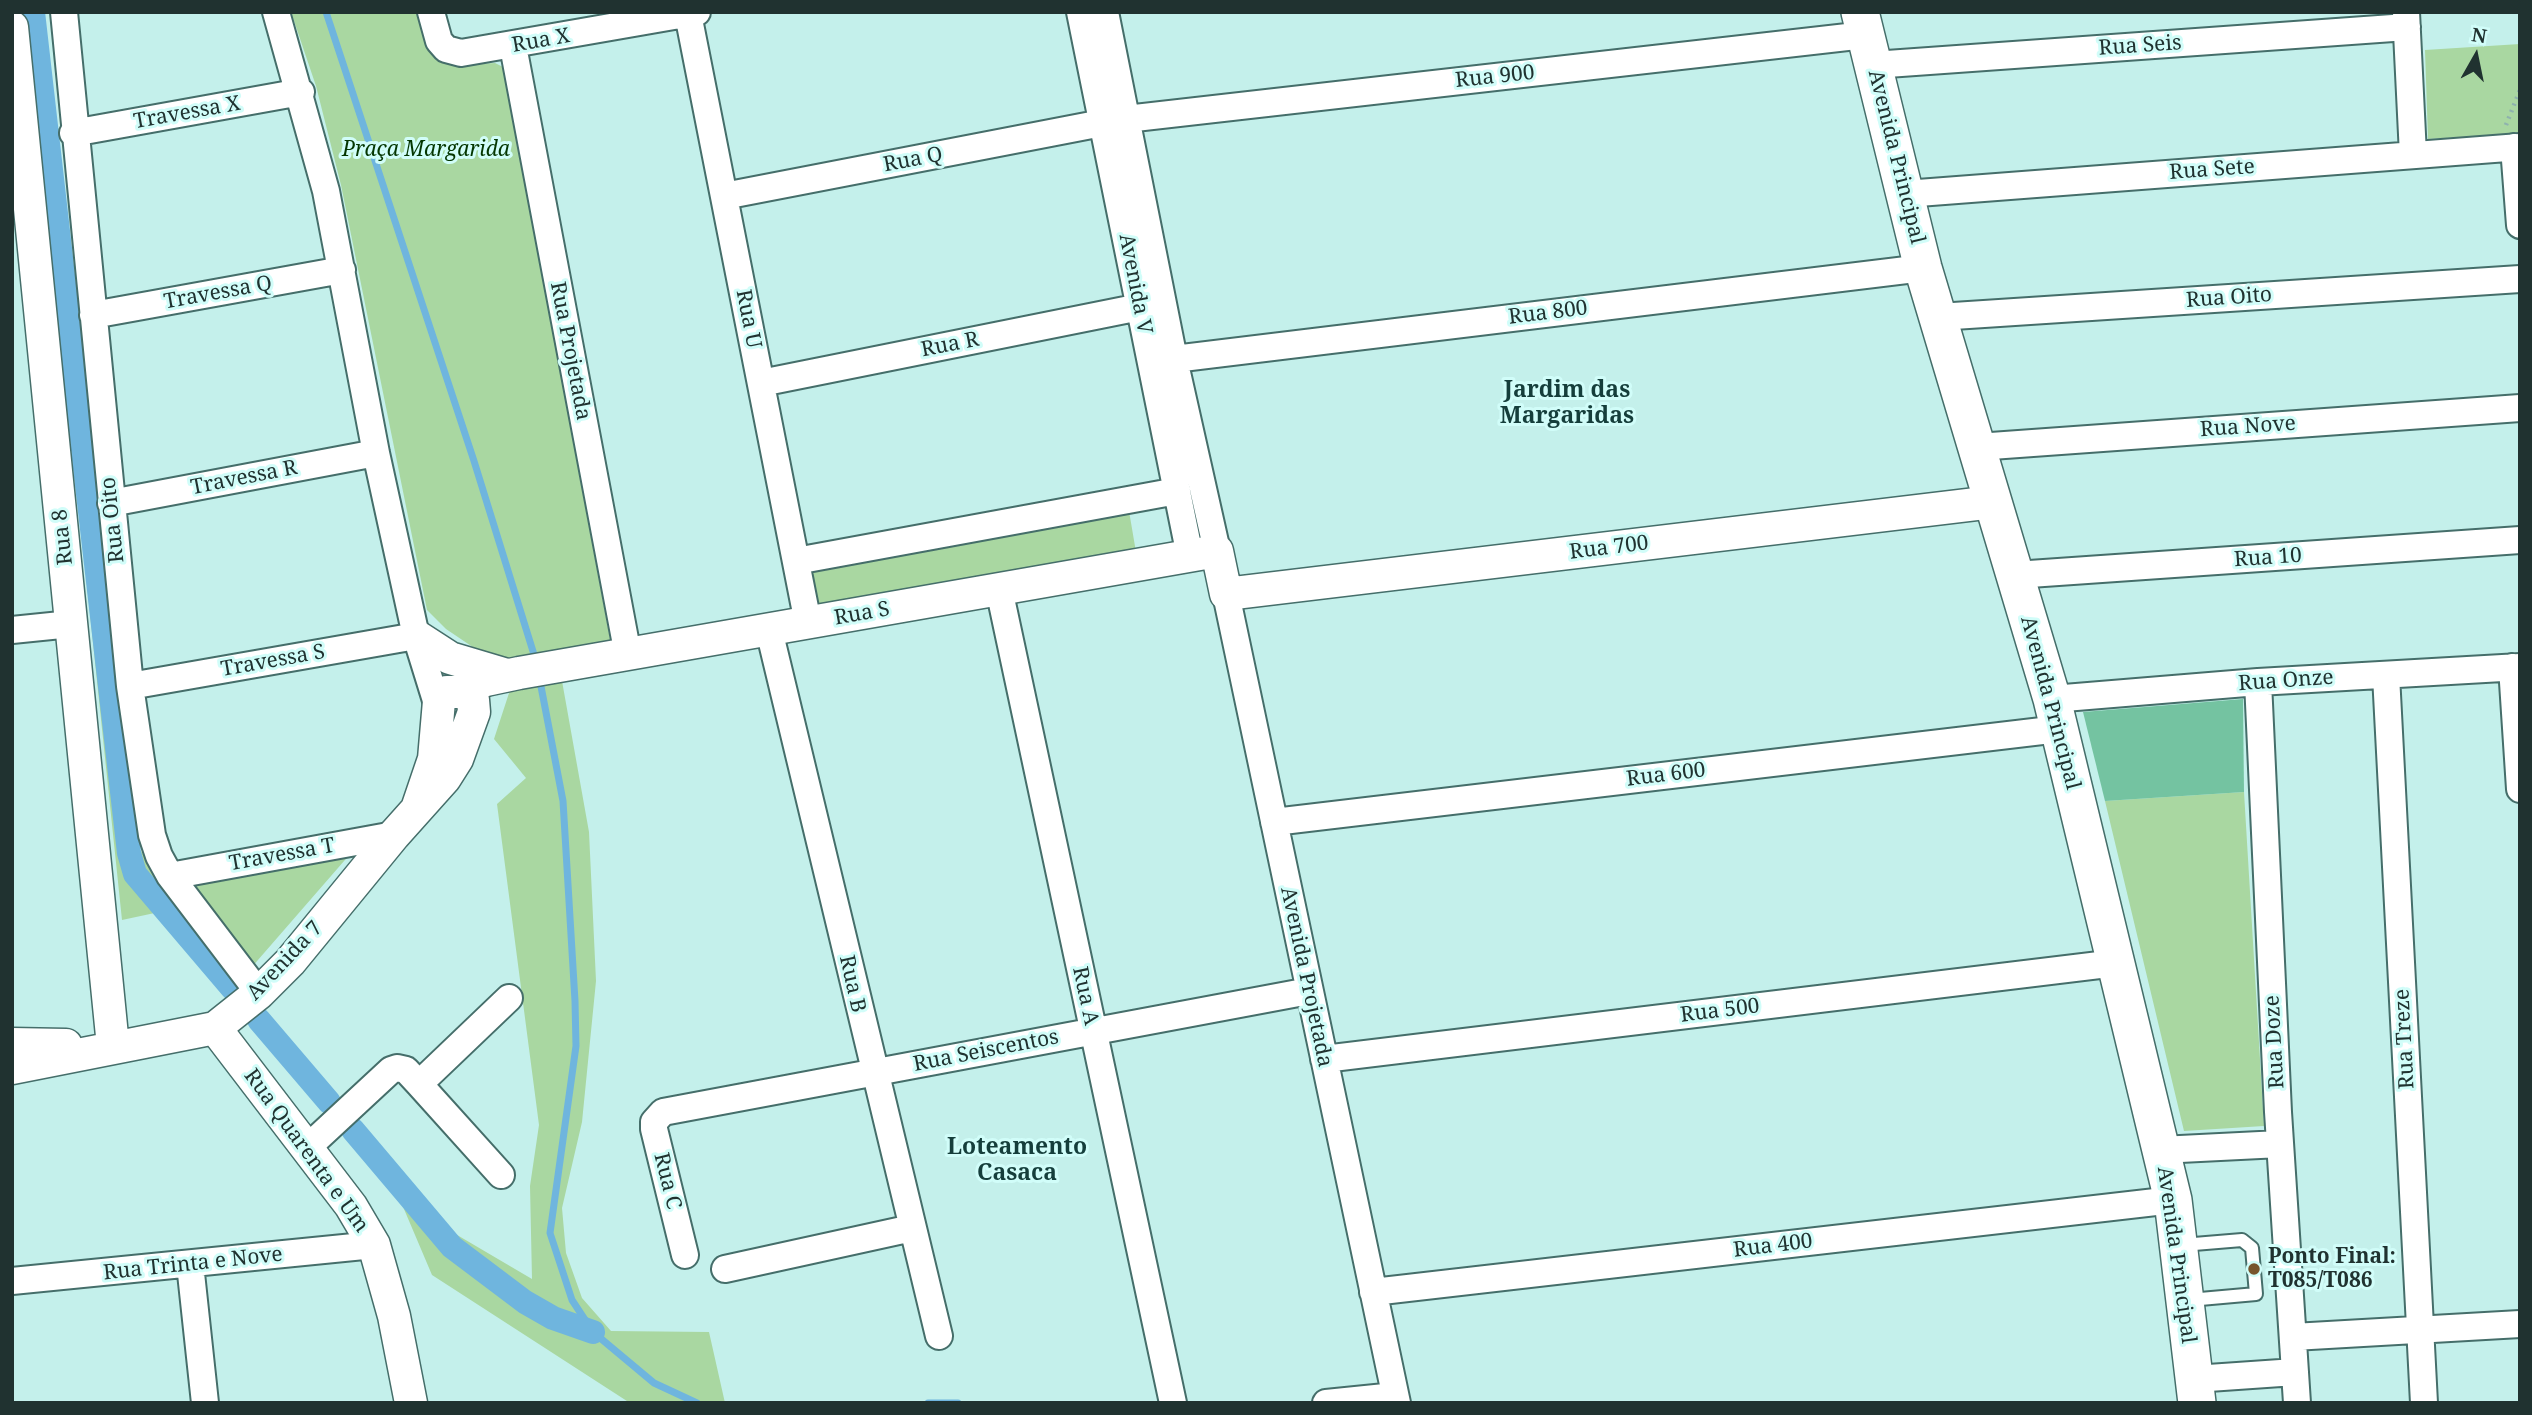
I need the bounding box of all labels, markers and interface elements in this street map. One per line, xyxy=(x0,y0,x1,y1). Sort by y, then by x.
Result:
north arrow xyxy=(2441,21,2511,91)
text: N xyxy=(2470,21,2489,49)
street label: Rua X xyxy=(510,24,572,58)
street label: Rua Seis xyxy=(2098,31,2182,61)
street label: Rua 900 xyxy=(1454,60,1536,94)
street label: Avenida Principal xyxy=(1862,67,1930,247)
street label: Travessa X xyxy=(132,91,242,135)
park label: Praça Margarida xyxy=(342,137,510,163)
street label: Rua Q xyxy=(881,142,945,178)
street label: Rua Sete xyxy=(2168,154,2256,186)
street label: Avenida V xyxy=(1113,232,1157,336)
street label: Travessa Q xyxy=(162,271,274,315)
street label: Rua Projetada xyxy=(544,280,596,422)
street label: Rua Oito xyxy=(2185,282,2273,314)
street label: Rua U xyxy=(730,287,766,351)
street label: Rua 800 xyxy=(1507,296,1589,330)
street label: Rua R xyxy=(919,327,981,363)
district label: Jardim das Margaridas xyxy=(1500,376,1634,430)
street label: Rua Nove xyxy=(2199,411,2297,443)
street label: Travessa R xyxy=(189,455,299,501)
street label: Rua Oito xyxy=(96,476,130,564)
street label: Rua 8 xyxy=(48,508,78,566)
street label: Rua 700 xyxy=(1568,531,1650,565)
street label: Rua 10 xyxy=(2233,543,2303,573)
street label: Rua S xyxy=(832,597,892,631)
street label: Avenida Principal xyxy=(2015,614,2085,792)
street label: Travessa S xyxy=(219,639,327,683)
street label: Rua Onze xyxy=(2237,665,2335,697)
street label: Rua 600 xyxy=(1625,758,1707,792)
street label: Travessa T xyxy=(227,833,337,877)
street label: Avenida Projetada xyxy=(1275,885,1337,1069)
street label: Avenida 7 xyxy=(242,916,328,1006)
street label: Rua B xyxy=(833,953,871,1015)
street label: Rua A xyxy=(1067,964,1103,1028)
street label: Rua Treze xyxy=(2390,988,2420,1090)
street label: Rua 500 xyxy=(1679,994,1761,1028)
street label: Rua Doze xyxy=(2260,995,2290,1089)
street label: Rua Seiscentos xyxy=(911,1025,1061,1077)
street label: Rua Quarenta e Um xyxy=(238,1064,374,1238)
district label: Loteamento Casaca xyxy=(947,1133,1087,1187)
street label: Rua C xyxy=(648,1150,686,1212)
street label: Avenida Principal xyxy=(2151,1165,2201,1345)
street label: Rua 400 xyxy=(1732,1229,1814,1263)
street label: Rua Trinta e Nove xyxy=(102,1242,284,1286)
place label: Ponto Final: T085/T086 xyxy=(2268,1244,2396,1294)
marker: Ponto Final: T085/T086 xyxy=(2246,1261,2262,1277)

